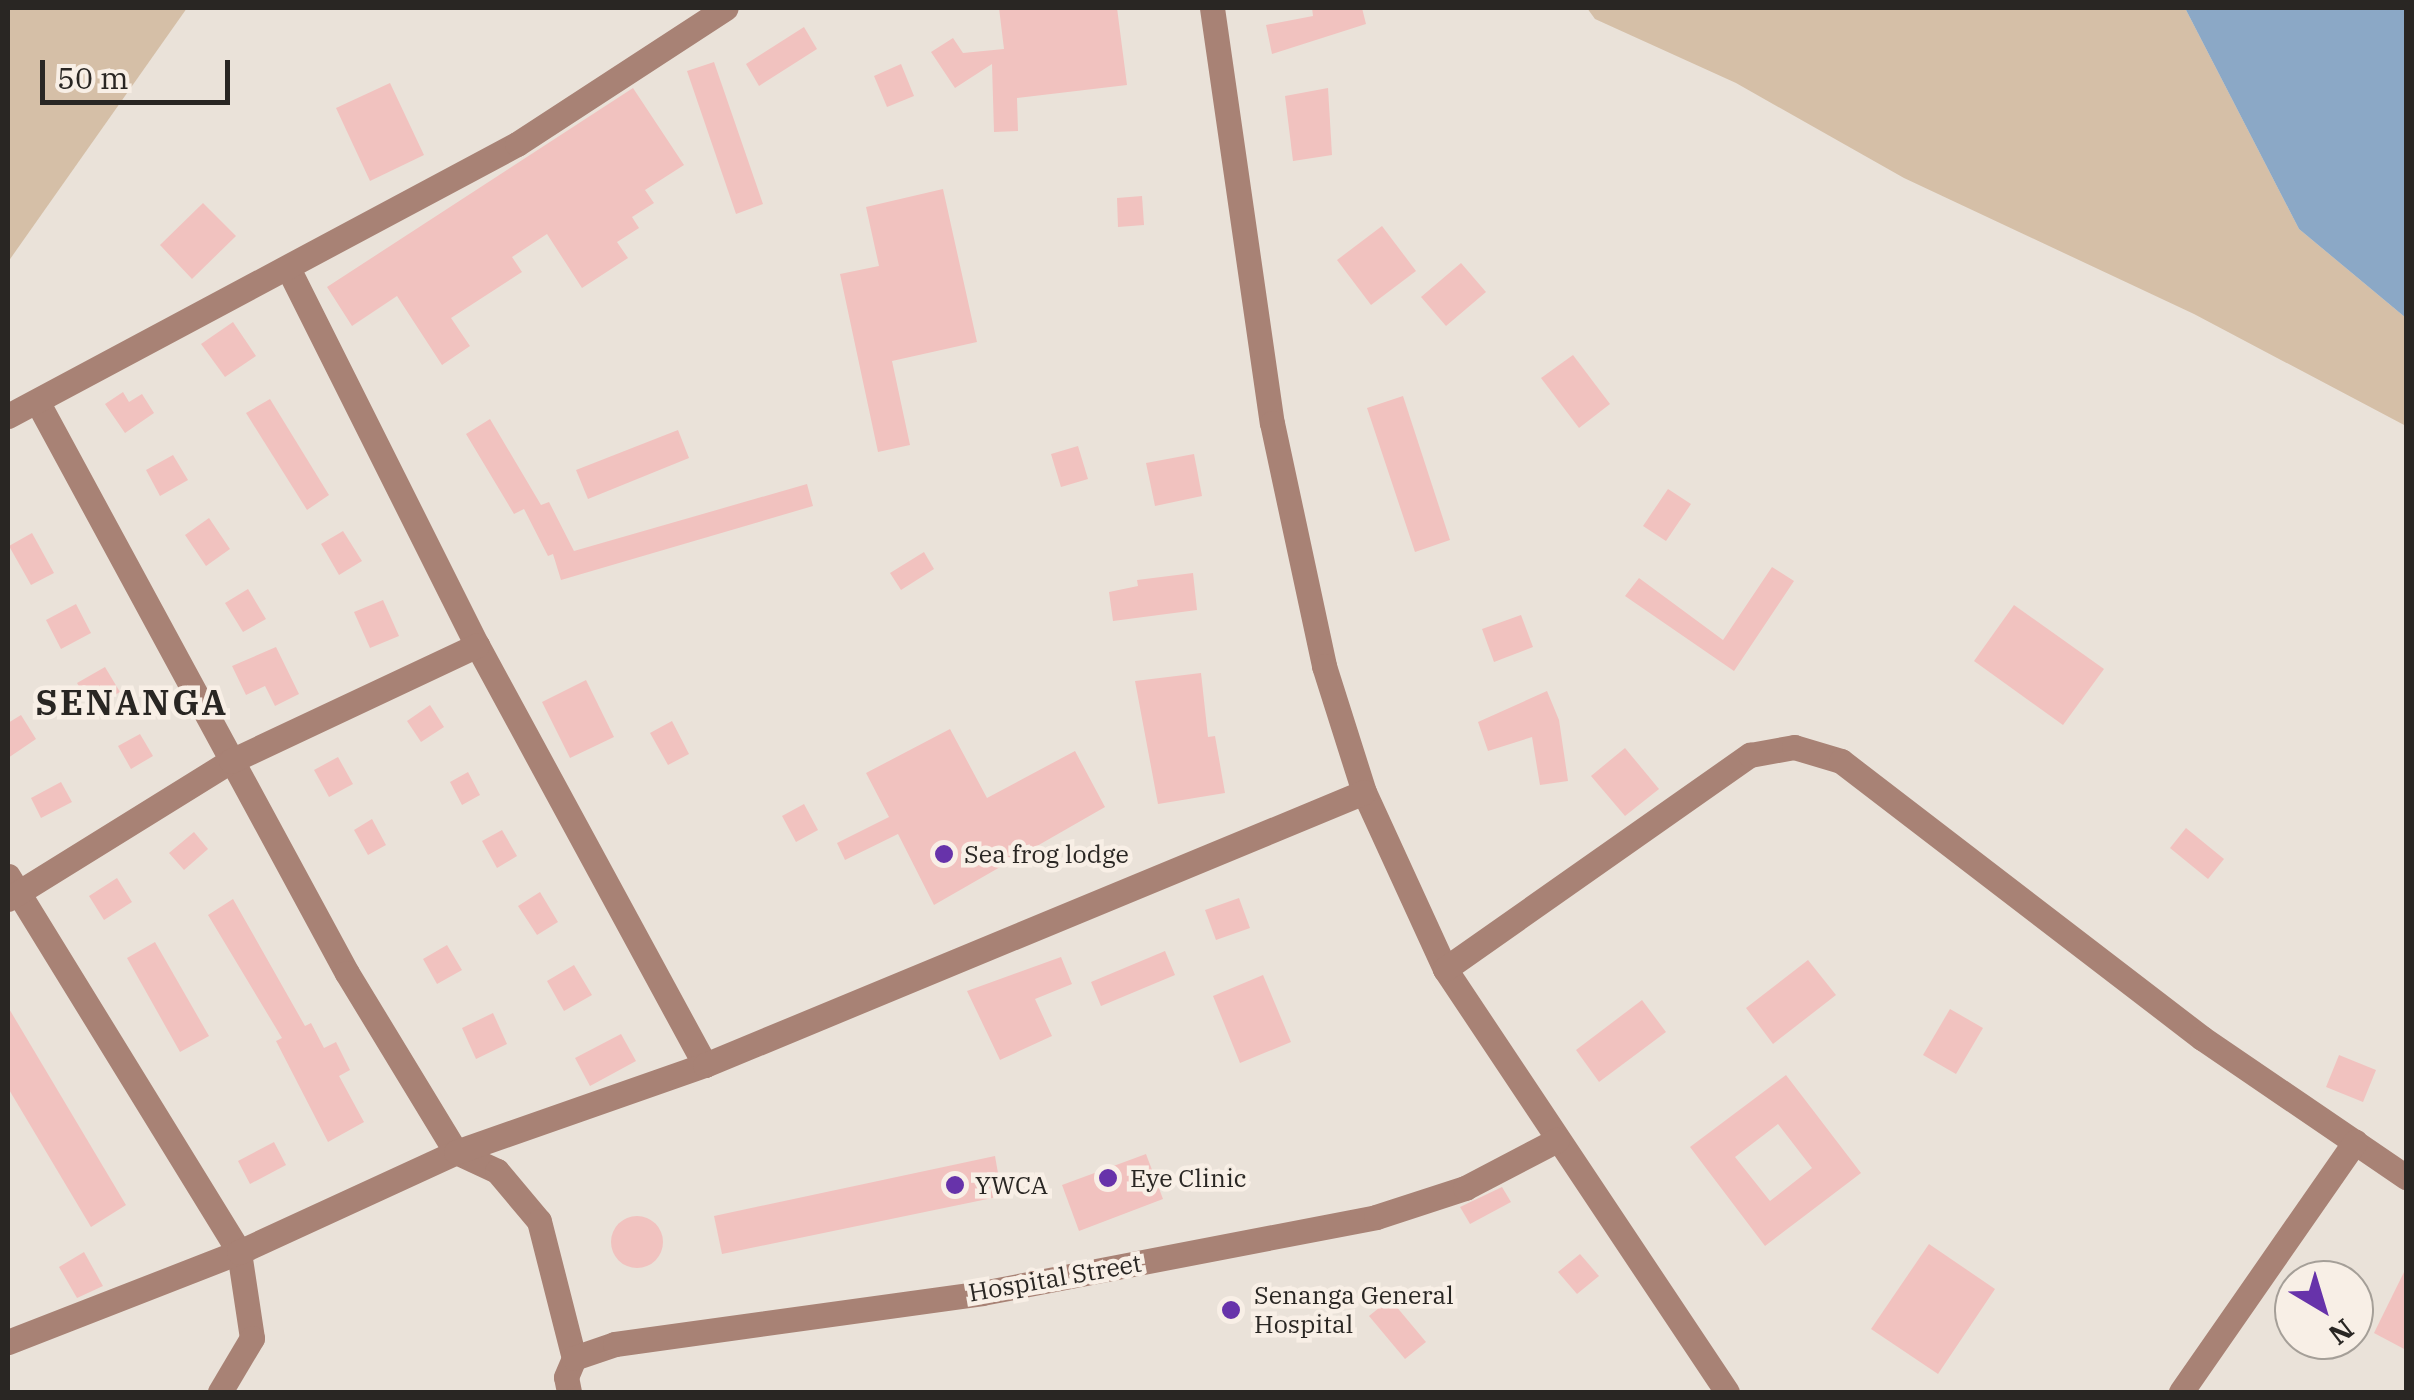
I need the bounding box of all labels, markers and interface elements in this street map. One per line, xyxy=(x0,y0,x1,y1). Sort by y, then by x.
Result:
scale bar xyxy=(45,40,235,102)
text: 50 m xyxy=(57,58,129,97)
district label: SENANGA xyxy=(35,681,229,723)
place label: Sea frog lodge xyxy=(964,839,1129,869)
marker: Sea frog lodge xyxy=(933,843,955,865)
place label: Eye Clinic xyxy=(1130,1163,1247,1193)
marker: Eye Clinic xyxy=(1095,1165,1121,1191)
place label: YWCA xyxy=(975,1170,1048,1200)
marker: YWCA xyxy=(944,1174,966,1196)
street label: Hospital Street xyxy=(966,1248,1144,1308)
north arrow xyxy=(2274,1260,2374,1360)
place label: Senanga General Hospital xyxy=(1254,1281,1454,1340)
marker: Senanga General Hospital xyxy=(1218,1297,1244,1323)
text: N xyxy=(2321,1311,2362,1354)

